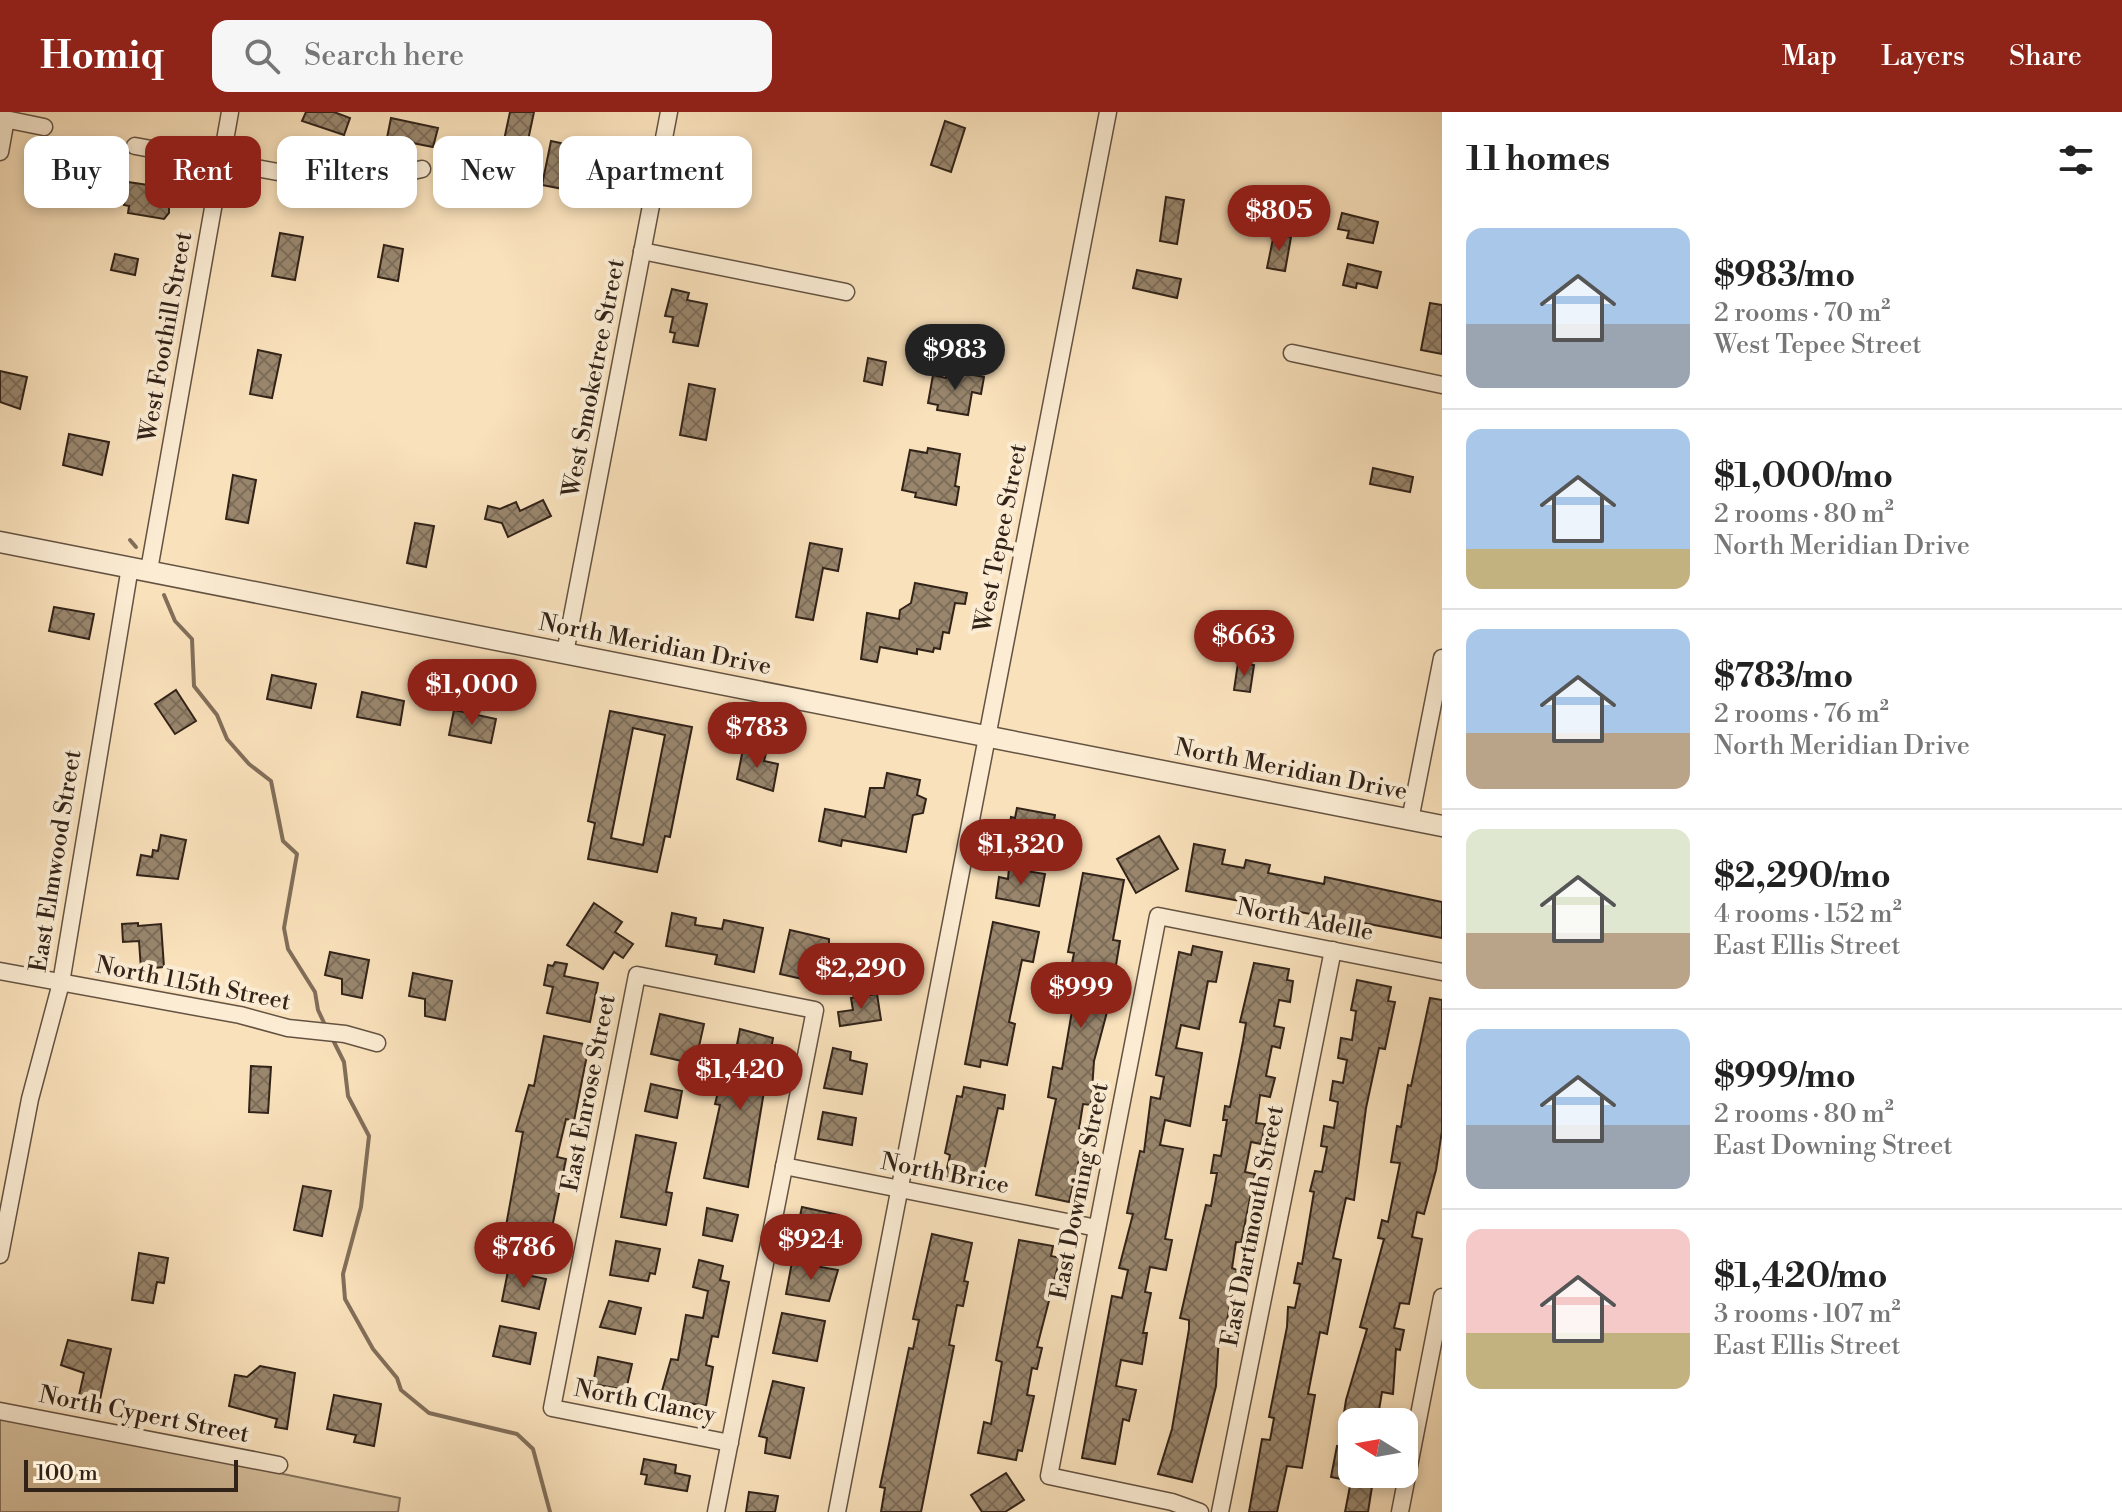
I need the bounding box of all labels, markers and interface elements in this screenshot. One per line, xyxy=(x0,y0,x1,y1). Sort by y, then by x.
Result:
search box xyxy=(212,20,772,92)
text: Homiq xyxy=(40,33,164,80)
icon: search xyxy=(240,34,284,78)
text: Search here xyxy=(304,37,464,75)
text: Map xyxy=(1782,39,1837,74)
text: Layers xyxy=(1881,39,1965,74)
text: Share xyxy=(2009,39,2082,74)
chip: Buy xyxy=(24,136,129,208)
chip: Rent xyxy=(145,136,261,208)
chip: Filters xyxy=(277,136,417,208)
chip: New xyxy=(433,136,543,208)
chip: Apartment xyxy=(559,136,752,208)
icon: filters xyxy=(2054,138,2098,182)
text: 11 homes xyxy=(1466,139,1610,181)
pin: $805 xyxy=(1232,185,1326,253)
text: $805 xyxy=(1245,195,1313,227)
street label: West Foothill Street xyxy=(133,229,199,445)
text: $983/mo xyxy=(1714,255,1855,297)
street label: West Smoketree Street xyxy=(556,256,632,501)
icon: home xyxy=(1530,260,1626,356)
text: 2 rooms · 70 m² xyxy=(1714,297,1890,329)
pin: $983 xyxy=(908,324,1002,392)
text: West Tepee Street xyxy=(1714,329,1922,361)
text: $983 xyxy=(923,334,987,366)
street label: West Tepee Street xyxy=(968,441,1034,636)
text: $1,000/mo xyxy=(1714,456,1893,498)
icon: home xyxy=(1530,461,1626,557)
text: 2 rooms · 80 m² xyxy=(1714,498,1894,530)
text: North Meridian Drive xyxy=(1714,530,1970,562)
street label: North Meridian Drive xyxy=(536,608,774,682)
pin: $663 xyxy=(1197,610,1291,678)
text: $663 xyxy=(1212,620,1276,652)
text: $783/mo xyxy=(1714,656,1853,698)
pin: $1,000 xyxy=(407,659,537,727)
icon: home xyxy=(1530,661,1626,757)
text: $1,000 xyxy=(426,669,518,701)
text: 2 rooms · 76 m² xyxy=(1714,698,1889,730)
pin: $783 xyxy=(710,702,804,770)
text: $783 xyxy=(726,712,788,744)
text: North Meridian Drive xyxy=(1714,730,1970,762)
street label: North Meridian Drive xyxy=(1172,733,1410,807)
street label: East Elmwood Street xyxy=(24,747,88,974)
pin: $1,320 xyxy=(956,819,1086,887)
text: $1,320 xyxy=(977,829,1065,861)
text: $2,290/mo xyxy=(1714,856,1891,898)
icon: home xyxy=(1530,861,1626,957)
street label: North Adelle xyxy=(1234,892,1376,948)
text: 4 rooms · 152 m² xyxy=(1714,898,1902,930)
text: East Ellis Street xyxy=(1714,930,1901,962)
pin: $2,290 xyxy=(796,943,926,1011)
street label: North 115th Street xyxy=(93,950,294,1018)
text: $2,290 xyxy=(815,953,907,985)
pin: $999 xyxy=(1034,962,1128,1030)
text: $999 xyxy=(1049,972,1113,1004)
street label: East Enrose Street xyxy=(555,991,623,1194)
pin: $1,420 xyxy=(675,1044,805,1112)
text: $1,420 xyxy=(696,1054,784,1086)
text: $999/mo xyxy=(1714,1056,1856,1098)
icon: home xyxy=(1530,1061,1626,1157)
street label: East Downing Street xyxy=(1044,1080,1116,1302)
text: 2 rooms · 80 m² xyxy=(1714,1098,1894,1130)
street label: East Dartmouth Street xyxy=(1215,1103,1291,1349)
text: East Downing Street xyxy=(1714,1130,1953,1162)
street label: North Brice xyxy=(878,1147,1012,1201)
pin: $924 xyxy=(764,1214,858,1282)
pin: $786 xyxy=(477,1222,571,1290)
text: $924 xyxy=(778,1224,844,1256)
text: $786 xyxy=(492,1232,556,1264)
text: $1,420/mo xyxy=(1714,1256,1888,1298)
icon: home xyxy=(1530,1261,1626,1357)
text: 3 rooms · 107 m² xyxy=(1714,1298,1901,1330)
text: East Ellis Street xyxy=(1714,1330,1901,1362)
street label: North Clancy xyxy=(571,1374,719,1431)
street label: North Cypert Street xyxy=(36,1380,252,1450)
north arrow xyxy=(1338,1408,1418,1488)
map controls xyxy=(1338,1408,1418,1488)
scale bar xyxy=(24,1456,238,1492)
text: 100 m xyxy=(36,1460,98,1487)

